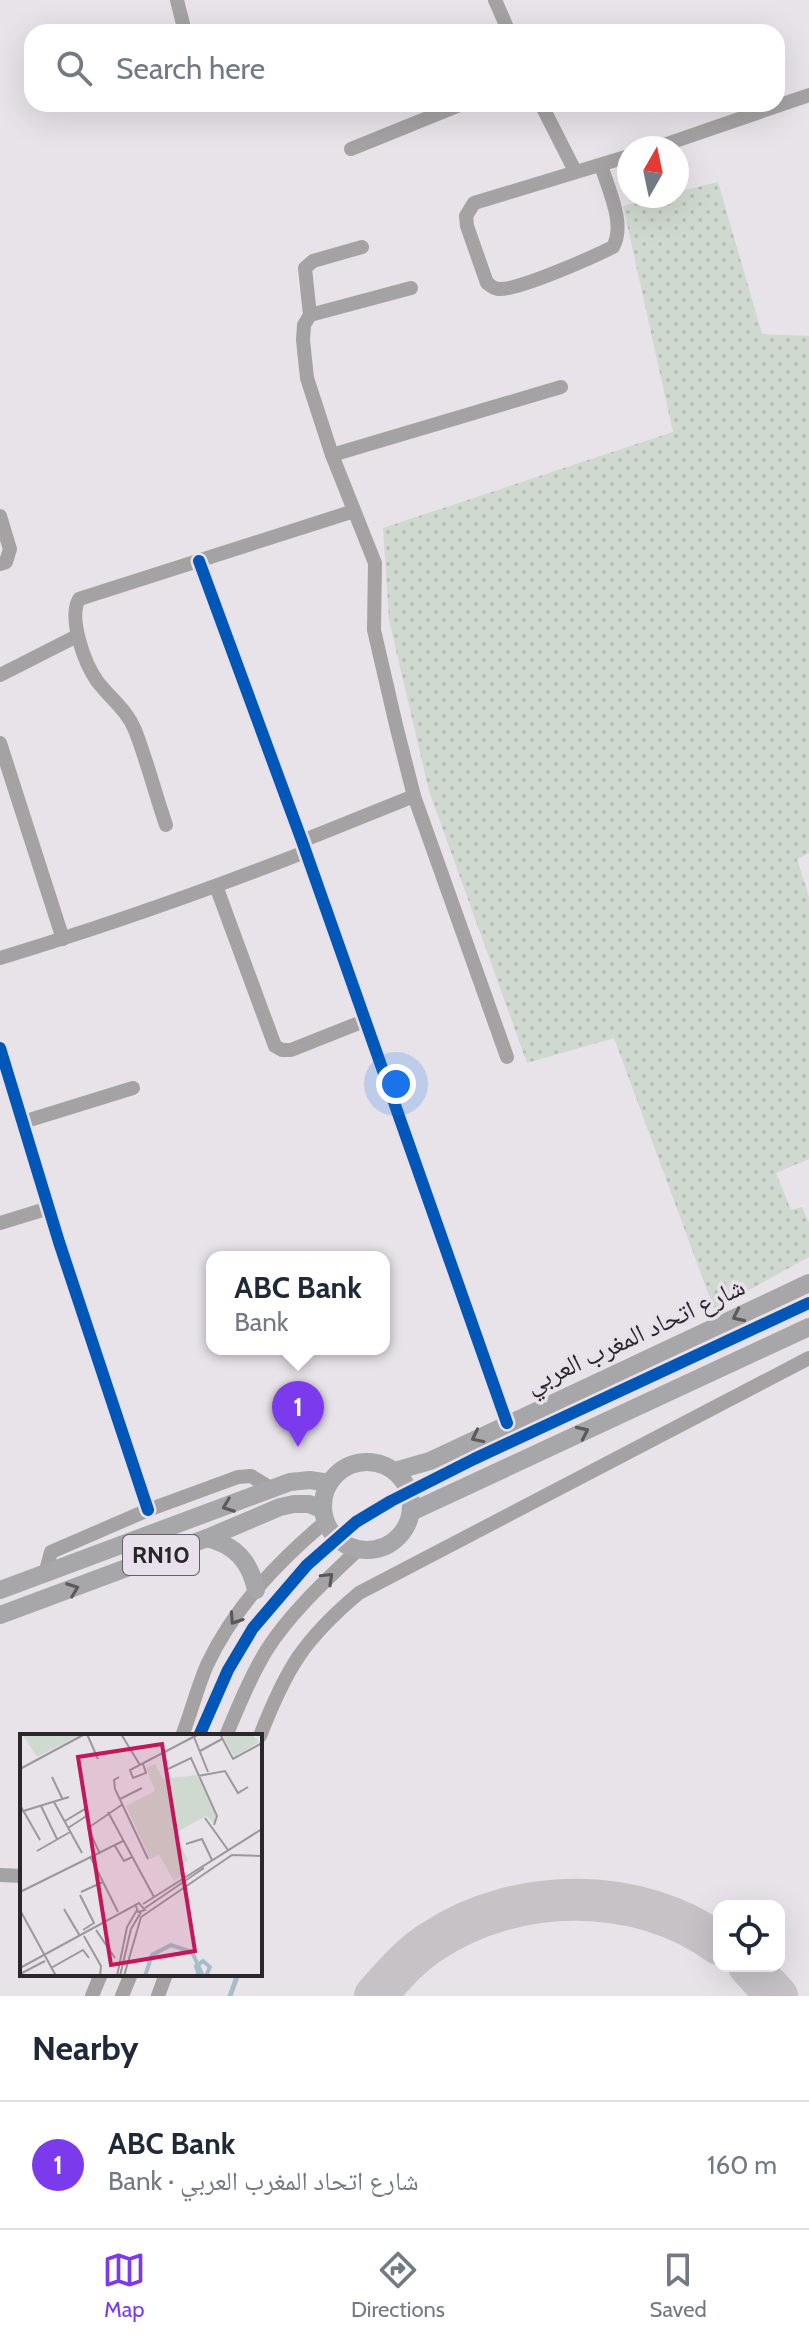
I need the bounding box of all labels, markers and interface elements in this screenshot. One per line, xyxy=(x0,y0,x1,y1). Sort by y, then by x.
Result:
search box xyxy=(24,24,785,112)
icon: search xyxy=(52,46,96,90)
text: Search here xyxy=(116,50,265,87)
north arrow xyxy=(617,136,689,208)
your location xyxy=(376,1064,416,1104)
popup xyxy=(206,1251,390,1355)
text: ABC Bank xyxy=(234,1269,362,1306)
street label: شارع اتحاد المغرب العربي xyxy=(520,1270,752,1404)
text: Bank xyxy=(234,1306,288,1338)
one-way arrow xyxy=(732,1306,746,1322)
pin: 1 xyxy=(272,1381,324,1447)
one-way arrow xyxy=(575,1426,589,1442)
one-way arrow xyxy=(471,1428,486,1443)
one-way arrow xyxy=(221,1496,235,1513)
road number: RN10 xyxy=(123,1535,199,1575)
one-way arrow xyxy=(319,1573,333,1588)
one-way arrow xyxy=(66,1582,80,1599)
one-way arrow xyxy=(230,1611,245,1625)
inset map xyxy=(20,1734,262,1976)
map controls xyxy=(713,1900,785,1972)
button: locate xyxy=(713,1900,785,1972)
text: Nearby xyxy=(32,2027,139,2069)
text: ABC Bank xyxy=(108,2125,235,2162)
text: 1 xyxy=(53,2149,63,2181)
text: 160 m xyxy=(707,2149,777,2181)
text: Bank · شارع اتحاد المغرب العربي xyxy=(108,2165,419,2197)
tab: Map xyxy=(102,2248,146,2323)
tab: Directions xyxy=(351,2248,445,2323)
tab: Saved xyxy=(650,2248,707,2323)

